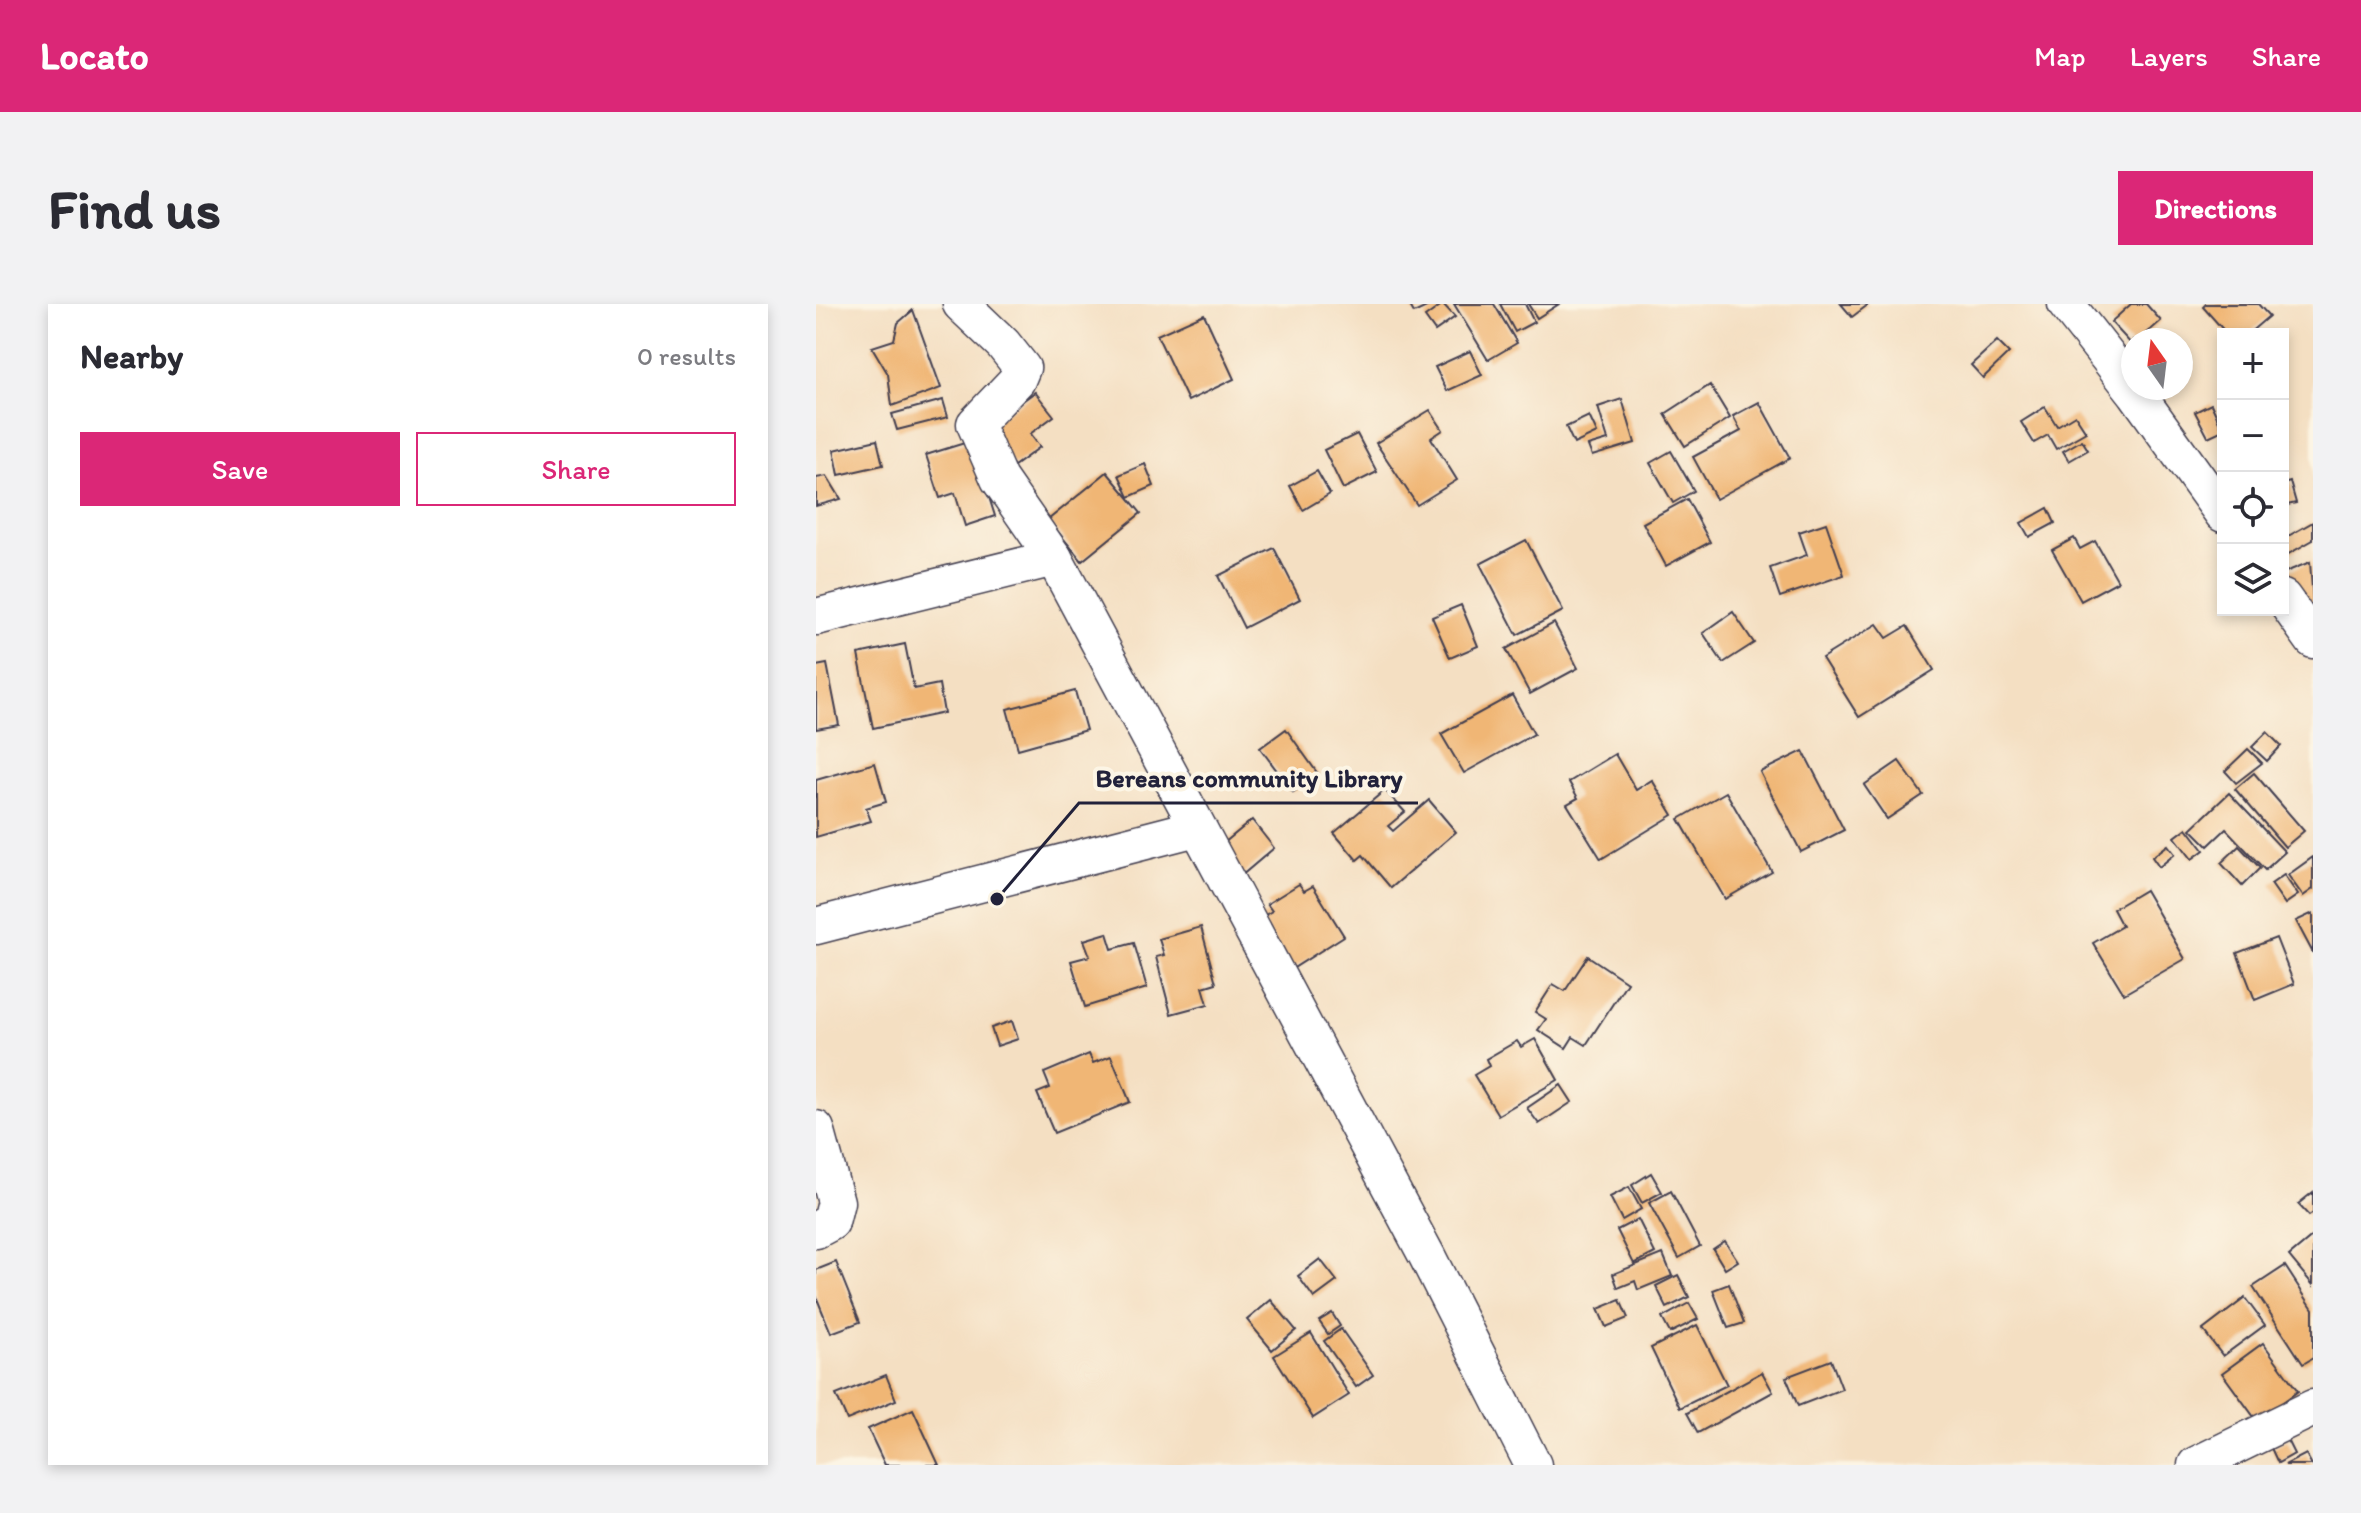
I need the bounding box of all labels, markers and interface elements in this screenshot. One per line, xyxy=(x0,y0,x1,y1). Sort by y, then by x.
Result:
text: Locato xyxy=(40,33,149,79)
text: Map xyxy=(2034,39,2086,73)
text: Layers xyxy=(2130,39,2208,73)
text: Share xyxy=(2252,39,2321,73)
button: Directions xyxy=(2118,171,2313,245)
text: Find us xyxy=(48,175,221,242)
north arrow xyxy=(2121,328,2193,400)
map controls xyxy=(2217,328,2289,616)
button: + xyxy=(2217,328,2289,400)
text: Nearby xyxy=(80,336,183,377)
text: 0 results xyxy=(637,340,736,372)
button: − xyxy=(2217,400,2289,472)
button: Save xyxy=(80,432,400,506)
button: Share xyxy=(416,432,736,506)
button: locate xyxy=(2217,472,2289,544)
button: layers xyxy=(2217,544,2289,616)
callout: Bereans community Library xyxy=(1079,753,1418,803)
text: Bereans community Library xyxy=(1096,762,1403,794)

